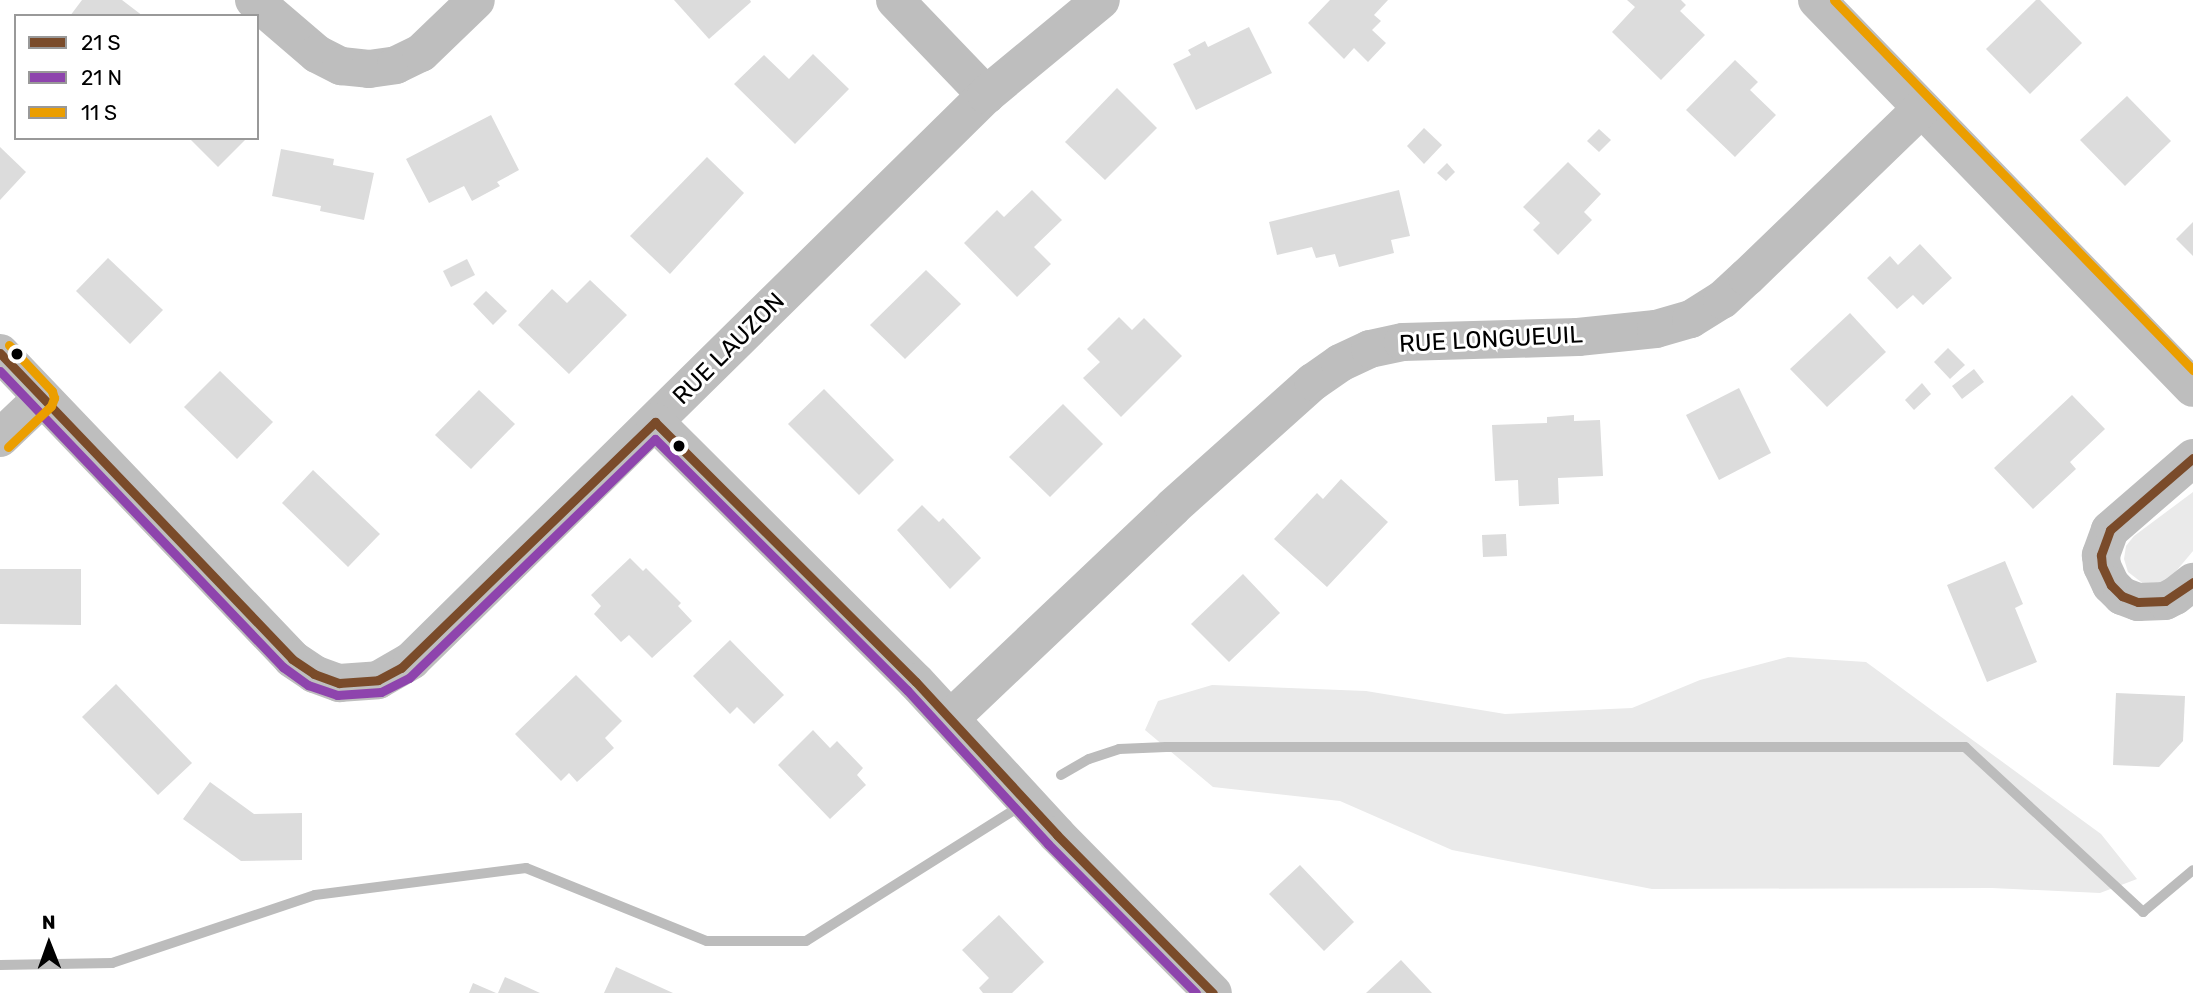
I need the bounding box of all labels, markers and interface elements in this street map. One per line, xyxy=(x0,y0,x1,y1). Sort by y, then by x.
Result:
legend xyxy=(14,14,259,140)
text: 21 S xyxy=(81,30,121,55)
text: 21 N xyxy=(81,65,122,90)
text: 11 S xyxy=(81,100,117,125)
street label: RUE LAUZON xyxy=(667,287,791,411)
street label: RUE LONGUEUIL xyxy=(1398,321,1584,359)
unlabelled marker xyxy=(10,347,24,361)
unlabelled marker xyxy=(672,439,686,453)
north arrow xyxy=(14,909,84,979)
text: N xyxy=(42,911,56,934)

